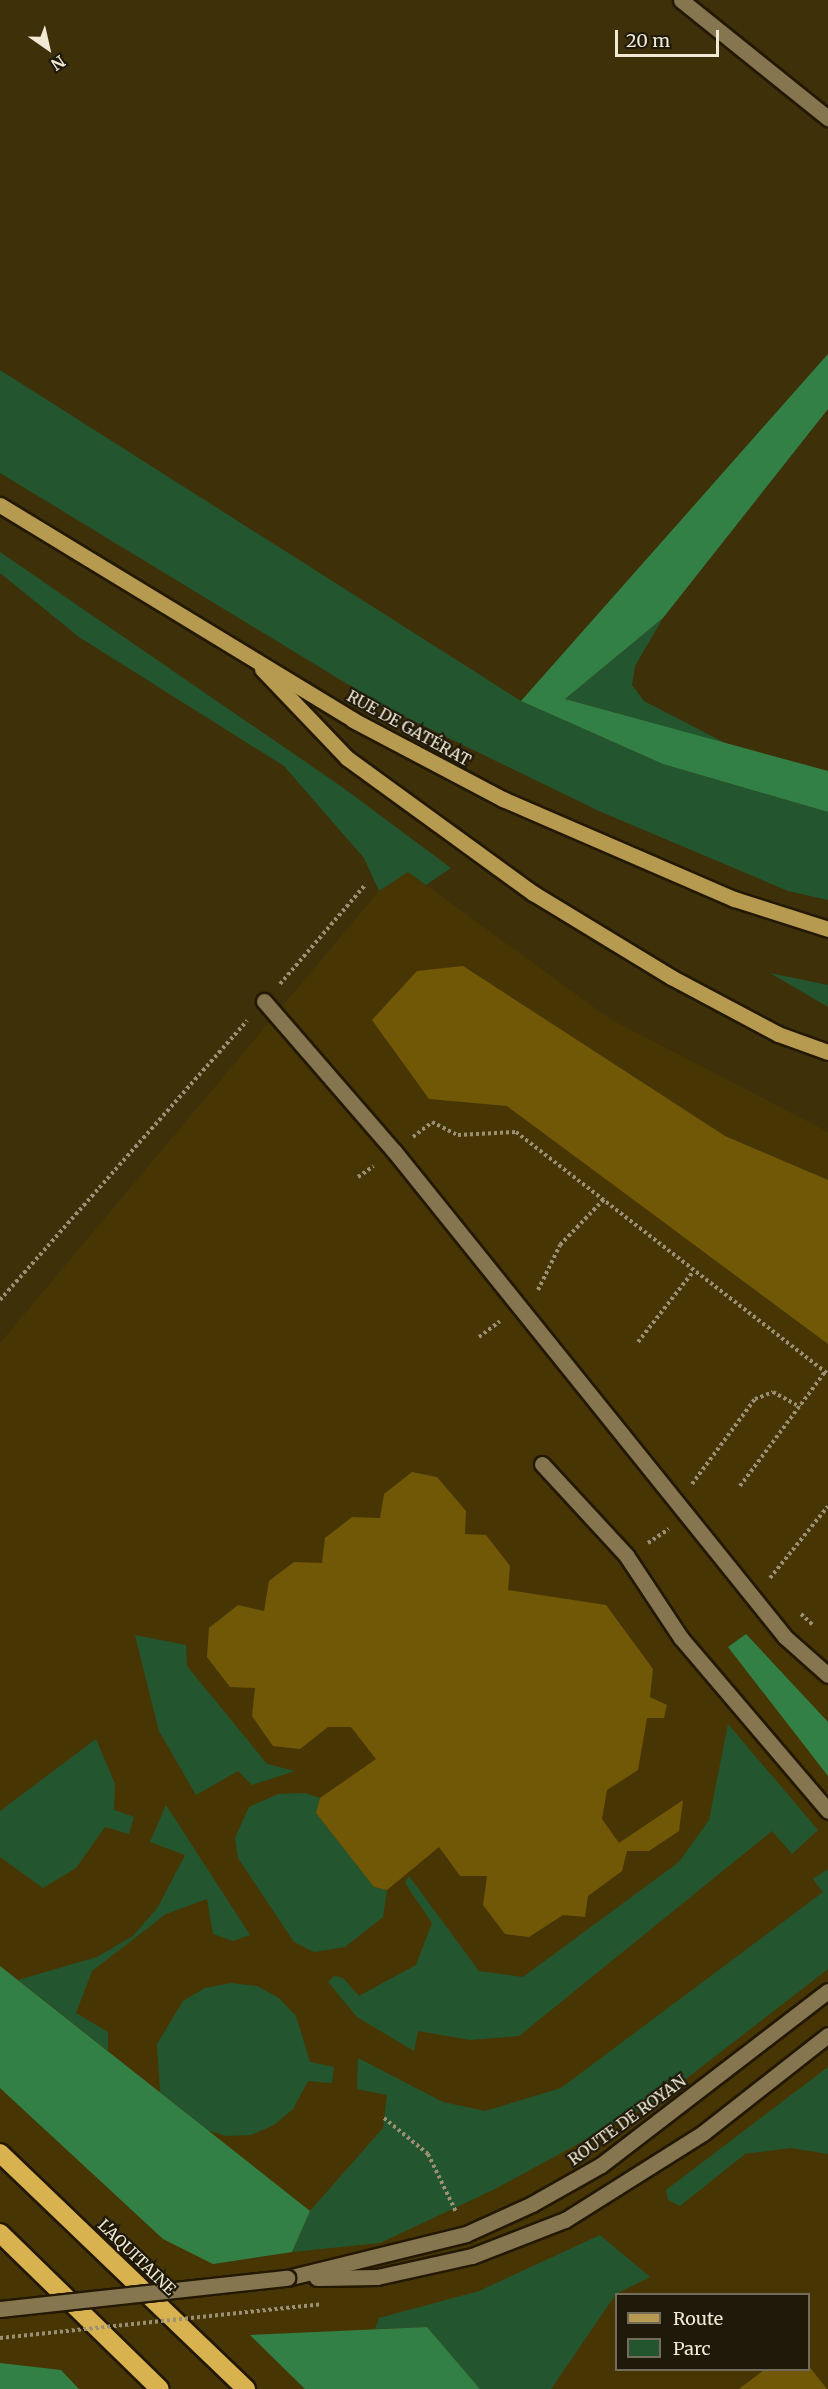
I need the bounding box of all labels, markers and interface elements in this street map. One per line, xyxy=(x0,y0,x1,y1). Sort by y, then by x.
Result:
north arrow xyxy=(18,18,78,78)
scale bar xyxy=(618,18,722,56)
text: 20 m xyxy=(626,29,670,52)
text: N xyxy=(47,51,69,75)
street label: RUE DE GATÉRAT xyxy=(344,686,474,770)
street label: ROUTE DE ROYAN xyxy=(564,2071,690,2169)
street label: L'AQUITAINE xyxy=(94,2215,180,2299)
legend xyxy=(615,2293,810,2371)
text: Route xyxy=(673,2307,723,2330)
text: Parc xyxy=(673,2337,711,2360)

